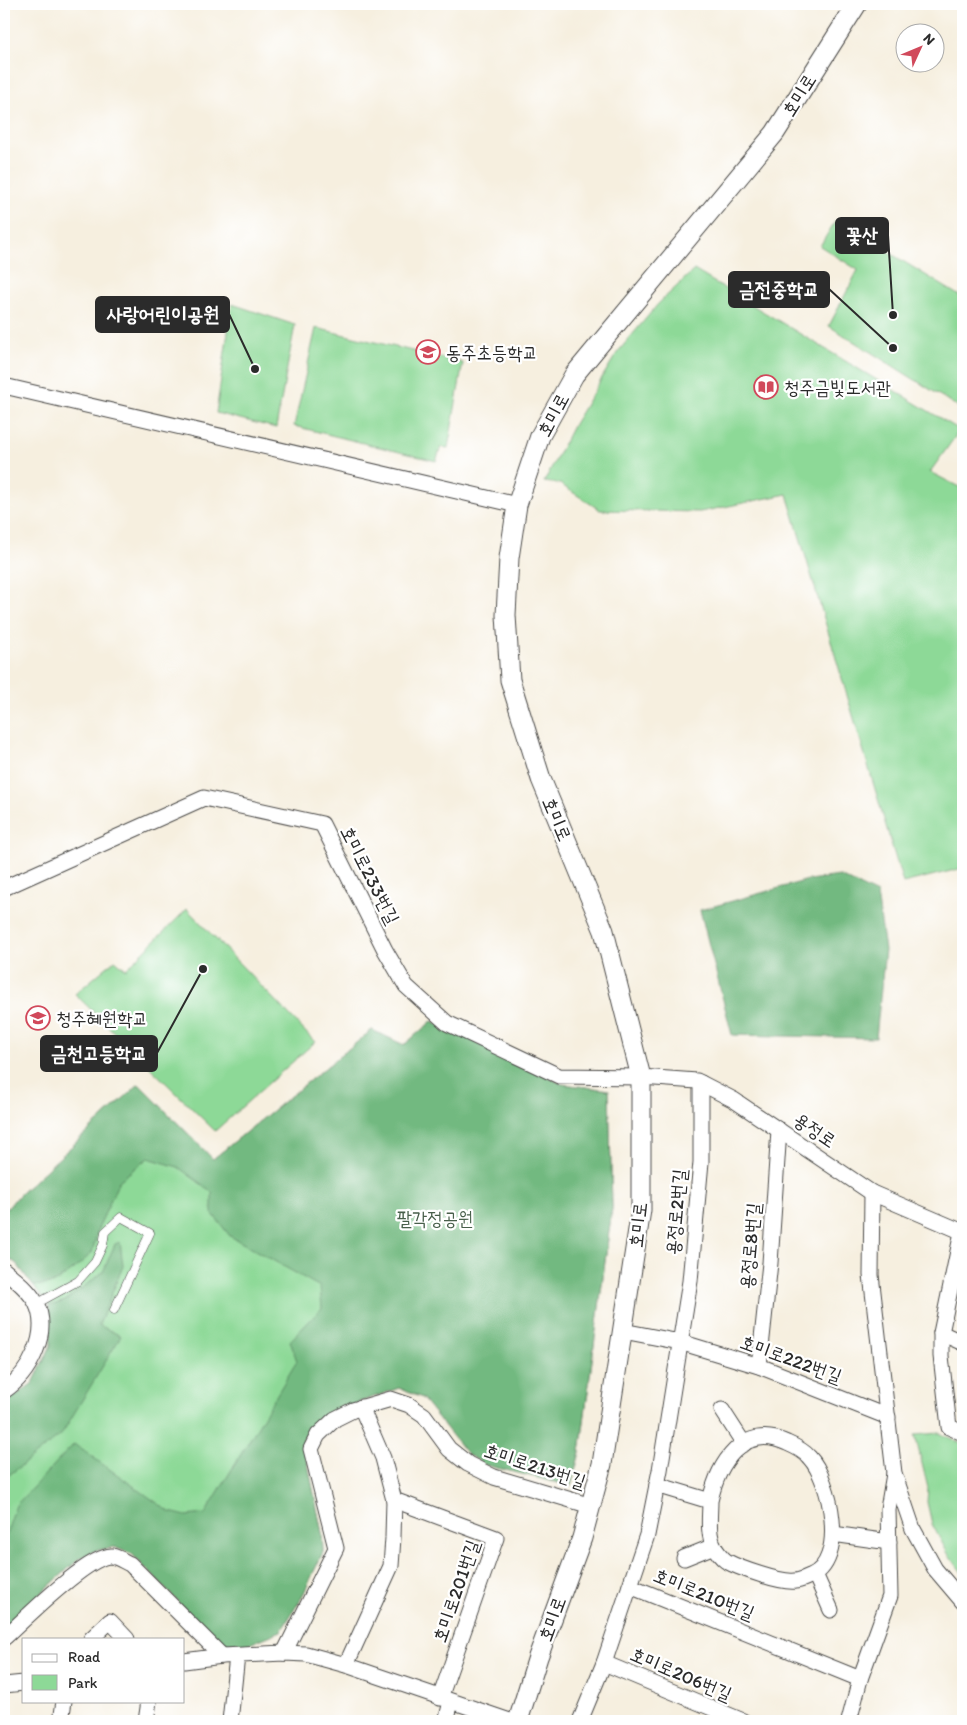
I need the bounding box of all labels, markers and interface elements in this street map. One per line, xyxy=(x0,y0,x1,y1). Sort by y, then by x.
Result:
north arrow xyxy=(894,22,944,72)
text: N xyxy=(920,30,938,49)
street label: 호미로 xyxy=(777,69,821,121)
callout: 꽃산 xyxy=(836,218,888,253)
text: 꽃산 xyxy=(846,223,878,247)
callout: 금전중학교 xyxy=(729,272,829,307)
text: 금전중학교 xyxy=(739,277,819,301)
callout: 사랑어린이공원 xyxy=(96,297,229,332)
text: 사랑어린이공원 xyxy=(106,302,219,326)
school or university icon: 동주초등학교 xyxy=(415,339,441,365)
place label: 동주초등학교 xyxy=(446,341,538,364)
library icon: 청주금빛도서관 xyxy=(753,374,779,400)
place label: 청주금빛도서관 xyxy=(784,376,891,399)
street label: 호미로 xyxy=(532,389,574,441)
street label: 호미로 xyxy=(537,793,577,845)
street label: 호미로233번길 xyxy=(335,822,405,928)
school or university icon: 청주혜원학교 xyxy=(25,1005,51,1031)
place label: 청주혜원학교 xyxy=(56,1007,148,1030)
callout: 금천고등학교 xyxy=(41,1036,157,1071)
text: 금천고등학교 xyxy=(51,1041,147,1065)
street label: 용정로 xyxy=(790,1108,840,1152)
street label: 용정로2번길 xyxy=(661,1168,691,1256)
street label: 호미로 xyxy=(624,1201,652,1249)
street label: 용정로8번길 xyxy=(735,1202,765,1290)
park label: 팔각정공원 xyxy=(397,1207,473,1230)
street label: 호미로222번길 xyxy=(737,1330,845,1388)
street label: 호미로213번길 xyxy=(481,1439,589,1493)
street label: 호미로201번길 xyxy=(428,1537,484,1645)
street label: 호미로210번길 xyxy=(650,1563,758,1625)
street label: 호미로 xyxy=(533,1594,571,1644)
legend xyxy=(22,1638,185,1702)
street label: 호미로206번길 xyxy=(627,1642,735,1706)
text: Road xyxy=(68,1648,101,1666)
text: Park xyxy=(68,1674,98,1692)

